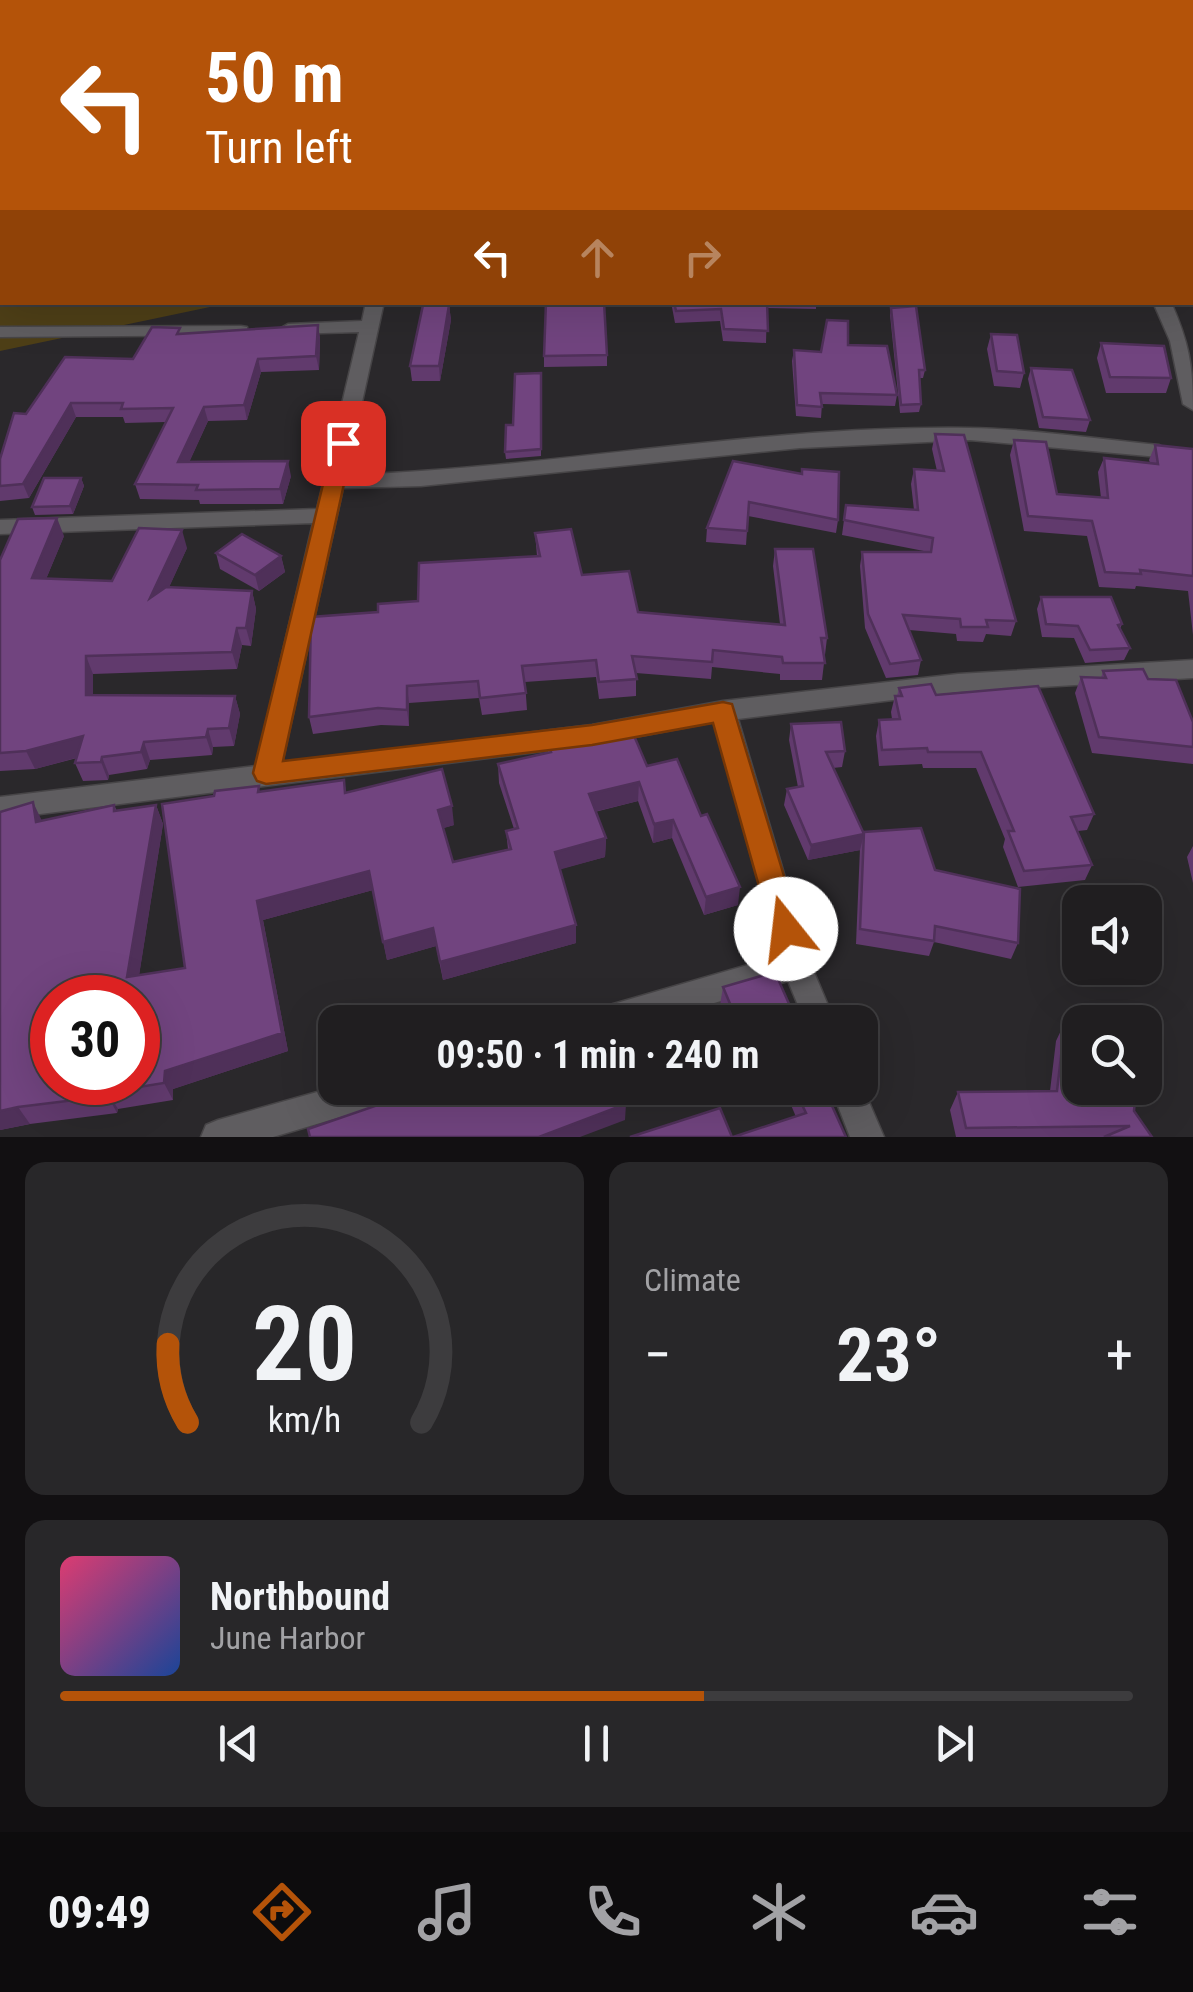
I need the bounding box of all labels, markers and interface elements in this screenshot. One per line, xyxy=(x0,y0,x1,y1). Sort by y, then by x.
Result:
text: 50 m xyxy=(205,37,344,119)
icon: left xyxy=(40,40,170,170)
text: Turn left xyxy=(205,121,353,174)
icon: left xyxy=(465,230,520,285)
icon: ahead xyxy=(570,230,625,285)
icon: right xyxy=(675,230,730,285)
pin xyxy=(301,401,386,486)
icon: arrive xyxy=(316,416,371,471)
position arrow xyxy=(734,877,838,981)
map controls xyxy=(1062,885,1162,1105)
button: sound xyxy=(1062,885,1162,985)
speed limit sign: 30 xyxy=(30,975,160,1105)
button: search xyxy=(1062,1005,1162,1105)
text: 09:50 · 1 min · 240 m xyxy=(437,1033,759,1077)
text: Climate xyxy=(644,1261,741,1299)
text: 20 xyxy=(252,1284,357,1405)
text: 23° xyxy=(836,1311,941,1399)
text: − xyxy=(644,1323,672,1387)
text: + xyxy=(1106,1323,1133,1387)
text: km/h xyxy=(268,1399,341,1441)
text: Northbound xyxy=(210,1575,390,1619)
text: June Harbor xyxy=(210,1619,365,1657)
icon: previous xyxy=(211,1716,266,1771)
icon: pause xyxy=(569,1716,624,1771)
icon: next xyxy=(927,1716,982,1771)
icon: directions xyxy=(247,1877,317,1947)
icon: music xyxy=(412,1877,482,1947)
icon: phone xyxy=(578,1877,648,1947)
icon: climate xyxy=(744,1877,814,1947)
icon: car xyxy=(909,1877,979,1947)
icon: filters xyxy=(1075,1877,1145,1947)
text: 09:49 xyxy=(48,1886,151,1939)

